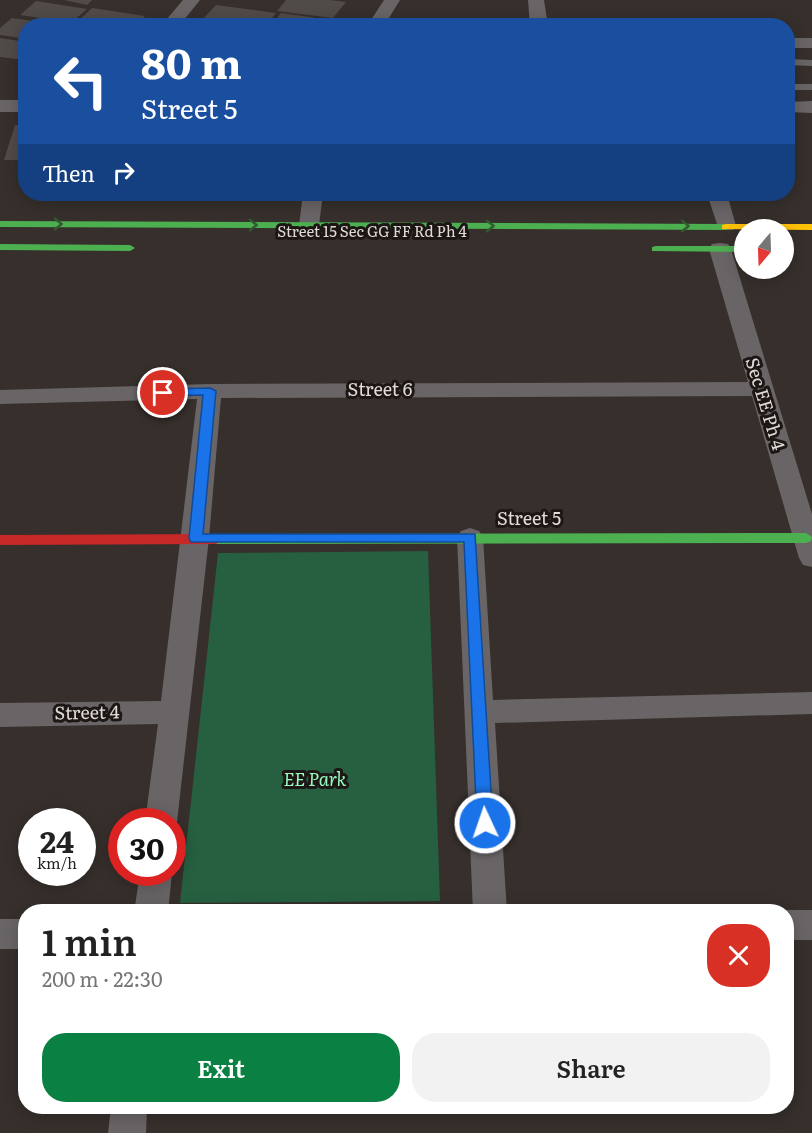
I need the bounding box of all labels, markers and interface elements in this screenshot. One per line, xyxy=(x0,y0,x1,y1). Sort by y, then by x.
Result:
text: 80 m xyxy=(141,30,242,92)
icon: left xyxy=(42,42,120,120)
text: Street 5 xyxy=(141,87,237,127)
text: Then xyxy=(42,156,95,189)
icon: right xyxy=(107,156,140,189)
one-way arrow xyxy=(54,218,63,230)
one-way arrow xyxy=(249,219,258,231)
street label: Street 15 Sec GG FF Rd Ph 4 xyxy=(277,219,467,242)
north arrow xyxy=(734,219,794,279)
map controls xyxy=(734,219,794,279)
one-way arrow xyxy=(486,220,495,232)
one-way arrow xyxy=(681,220,690,232)
street label: Sec EE Ph 4 xyxy=(740,354,793,453)
pin xyxy=(137,367,188,418)
street label: Street 6 xyxy=(348,375,413,402)
icon: arrive xyxy=(146,376,179,409)
street label: Street 5 xyxy=(497,504,561,531)
street label: Street 4 xyxy=(54,697,120,726)
park label: EE Park xyxy=(284,765,347,792)
position arrow xyxy=(453,791,517,855)
speed limit sign: 30 xyxy=(108,808,186,886)
text: 24 xyxy=(40,818,74,862)
text: km/h xyxy=(37,851,77,874)
text: 1 min xyxy=(42,914,137,967)
button: close xyxy=(707,924,770,987)
text: 200 m · 22:30 xyxy=(42,963,162,993)
button: Exit xyxy=(42,1033,400,1102)
button: Share xyxy=(412,1033,770,1102)

